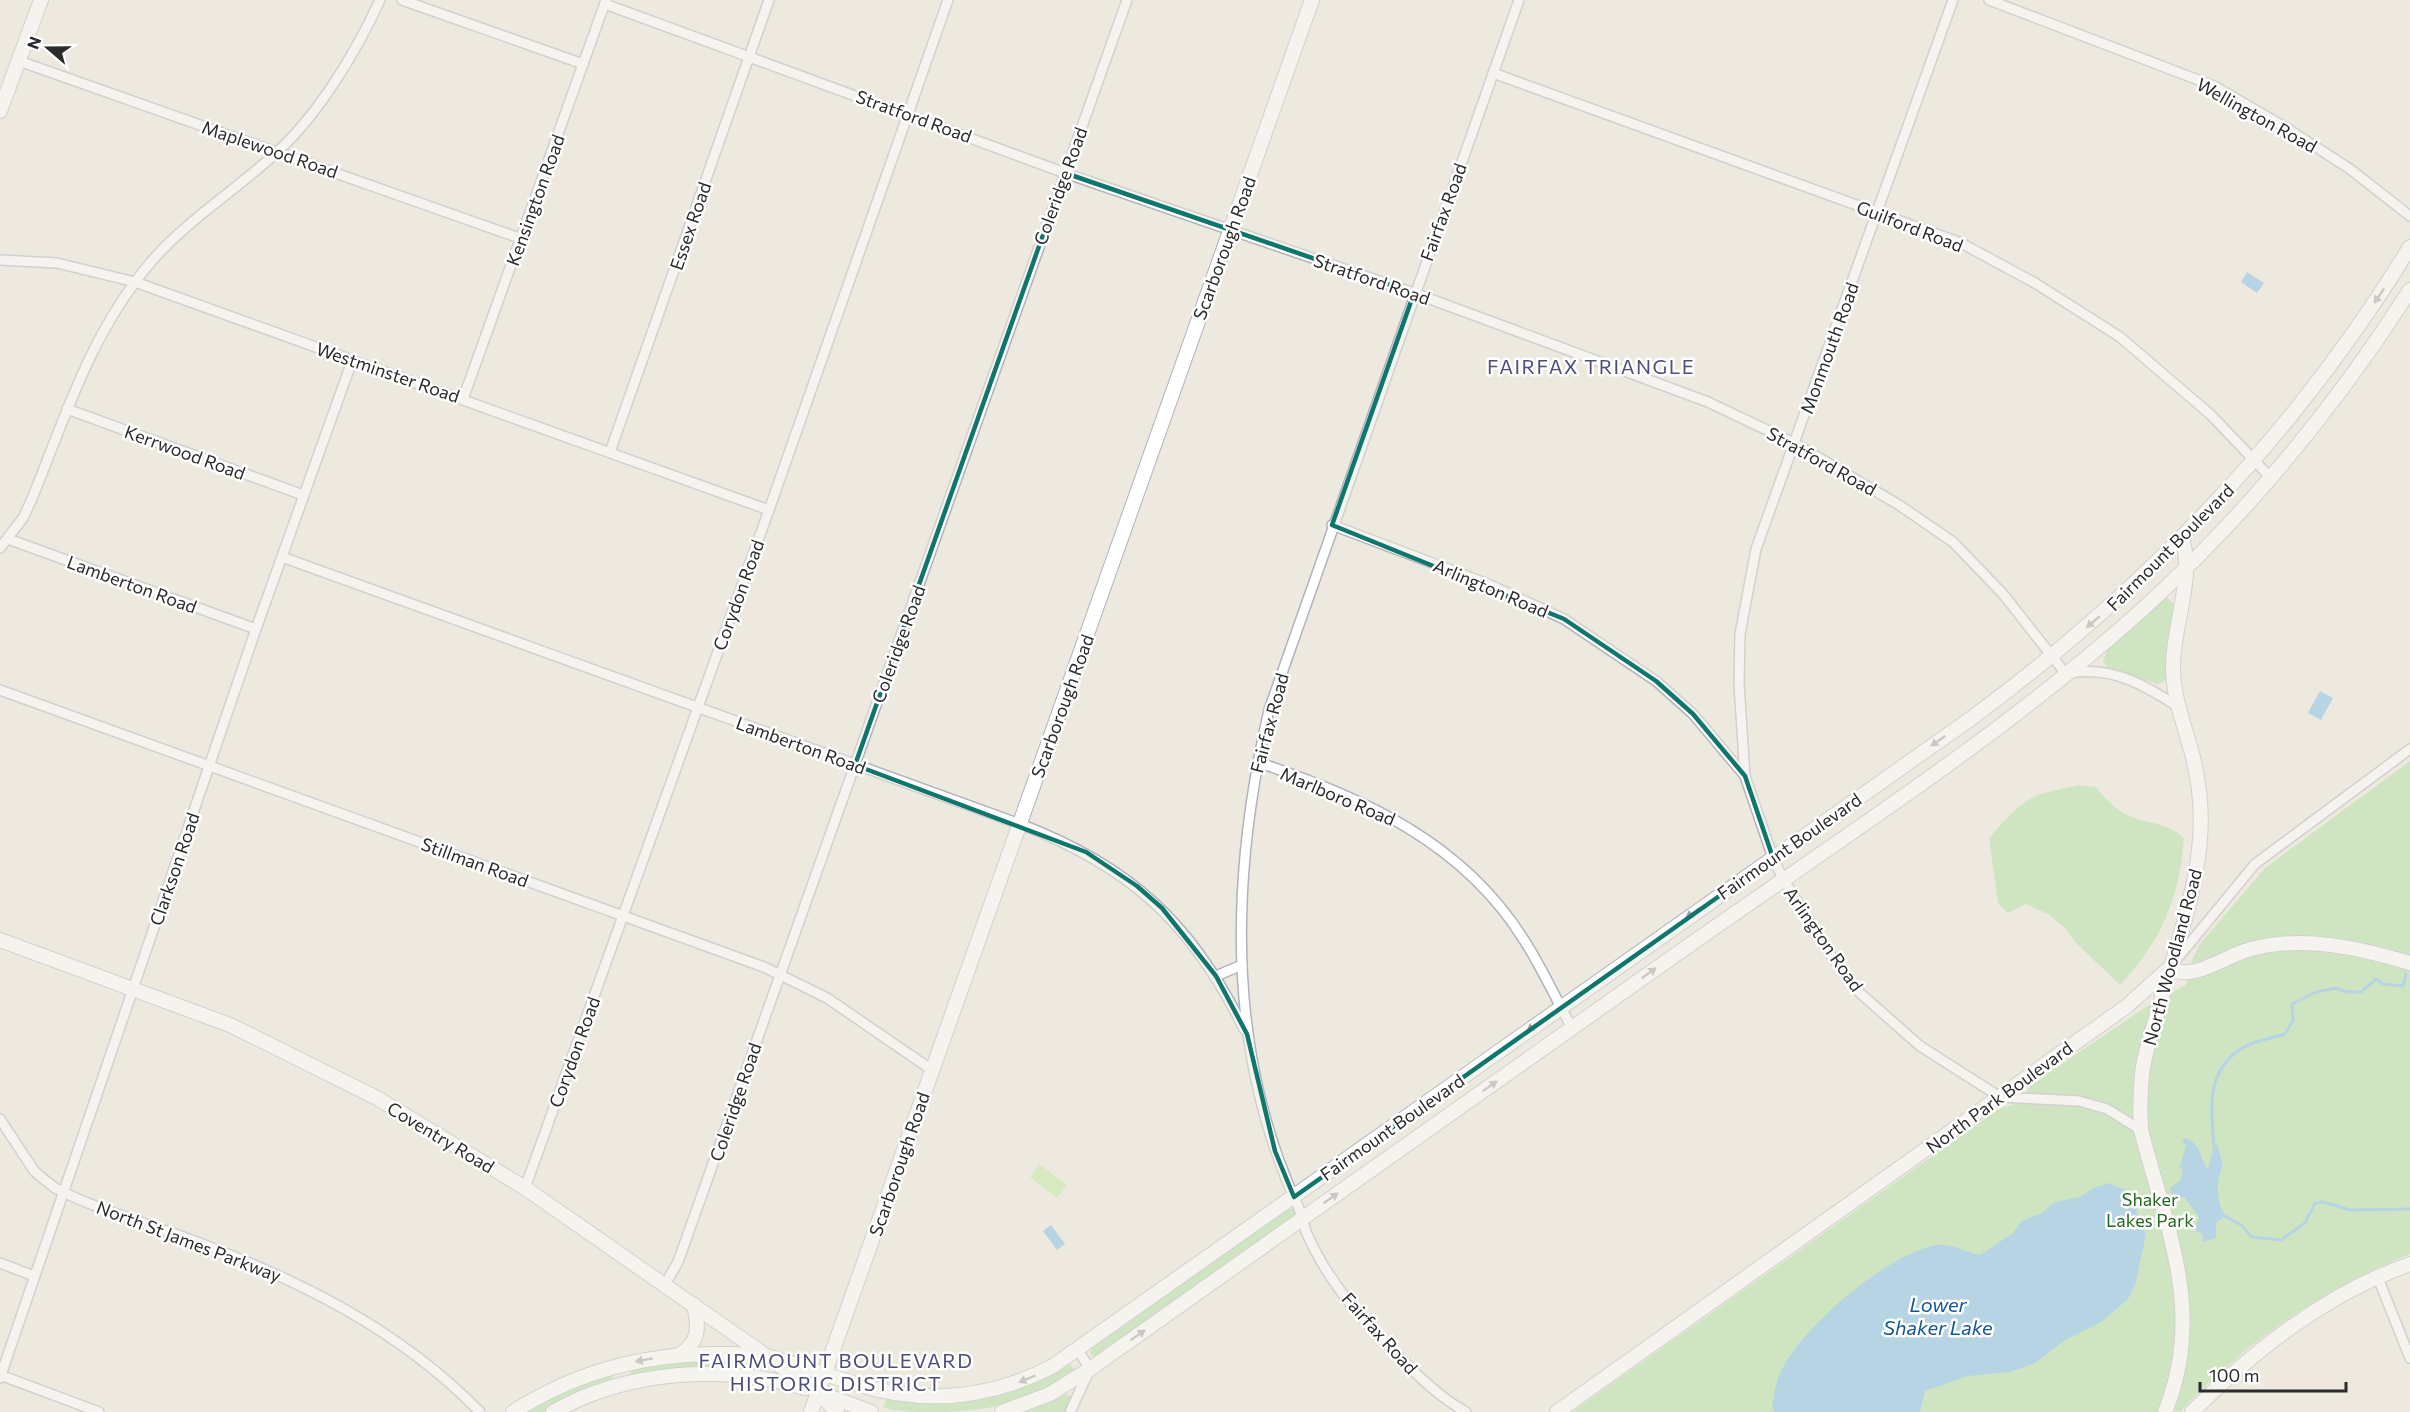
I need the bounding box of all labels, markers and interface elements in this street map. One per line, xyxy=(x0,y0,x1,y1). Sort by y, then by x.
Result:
north arrow xyxy=(18,18,78,78)
text: N xyxy=(22,34,44,52)
street label: Wellington Road xyxy=(2193,73,2321,157)
street label: Stratford Road xyxy=(853,85,975,147)
street label: Maplewood Road xyxy=(199,115,341,183)
street label: Coleridge Road xyxy=(1028,124,1092,248)
street label: Kensington Road xyxy=(501,131,569,269)
street label: Fairfax Road xyxy=(1415,160,1471,264)
street label: Scarborough Road xyxy=(1188,173,1260,323)
street label: Essex Road xyxy=(665,179,715,273)
street label: Guilford Road xyxy=(1853,196,1967,256)
street label: Stratford Road xyxy=(1311,249,1433,309)
street label: Monmouth Road xyxy=(1795,279,1863,417)
one-way arrow xyxy=(2373,288,2384,305)
street label: Westminster Road xyxy=(313,337,463,407)
district label: FAIRFAX TRIANGLE xyxy=(1487,354,1695,378)
street label: Kerrwood Road xyxy=(122,420,248,484)
street label: Stratford Road xyxy=(1763,422,1881,500)
street label: Fairmount Boulevard xyxy=(2102,479,2238,615)
street label: Corydon Road xyxy=(708,537,768,653)
street label: Lamberton Road xyxy=(64,550,200,618)
street label: Arlington Road xyxy=(1430,554,1552,622)
street label: Coleridge Road xyxy=(866,582,930,706)
one-way arrow xyxy=(2086,615,2101,628)
street label: Scarborough Road xyxy=(1026,631,1098,781)
street label: Fairfax Road xyxy=(1245,671,1293,775)
street label: Lamberton Road xyxy=(733,711,869,779)
one-way arrow xyxy=(1931,735,1947,747)
street label: Marlboro Road xyxy=(1277,762,1399,830)
street label: Fairmount Boulevard xyxy=(1713,788,1865,904)
street label: Clarkson Road xyxy=(144,810,204,928)
street label: Stillman Road xyxy=(418,832,532,892)
street label: North Woodland Road xyxy=(2138,866,2206,1048)
street label: Arlington Road xyxy=(1780,882,1868,996)
one-way arrow xyxy=(1686,907,1701,919)
one-way arrow xyxy=(1641,967,1657,979)
street label: Corydon Road xyxy=(544,994,604,1110)
one-way arrow xyxy=(1527,1020,1543,1032)
street label: North Park Boulevard xyxy=(1921,1036,2077,1158)
street label: Coleridge Road xyxy=(704,1040,766,1164)
street label: Fairmount Boulevard xyxy=(1316,1069,1468,1185)
one-way arrow xyxy=(1482,1080,1498,1092)
street label: Scarborough Road xyxy=(864,1089,934,1239)
street label: Coventry Road xyxy=(384,1096,498,1178)
park label: Shaker Lakes Park xyxy=(2106,1188,2194,1231)
one-way arrow xyxy=(1323,1192,1339,1204)
street label: North St James Parkway xyxy=(94,1196,284,1286)
street label: Fairfax Road xyxy=(1337,1288,1423,1378)
water label: Lower Shaker Lake xyxy=(1883,1292,1993,1339)
one-way arrow xyxy=(1129,1329,1145,1341)
district label: FAIRMOUNT BOULEVARD HISTORIC DISTRICT xyxy=(699,1348,973,1395)
scale bar xyxy=(2200,1355,2346,1393)
one-way arrow xyxy=(634,1356,653,1365)
text: 100 m xyxy=(2209,1364,2259,1386)
one-way arrow xyxy=(1018,1375,1036,1384)

